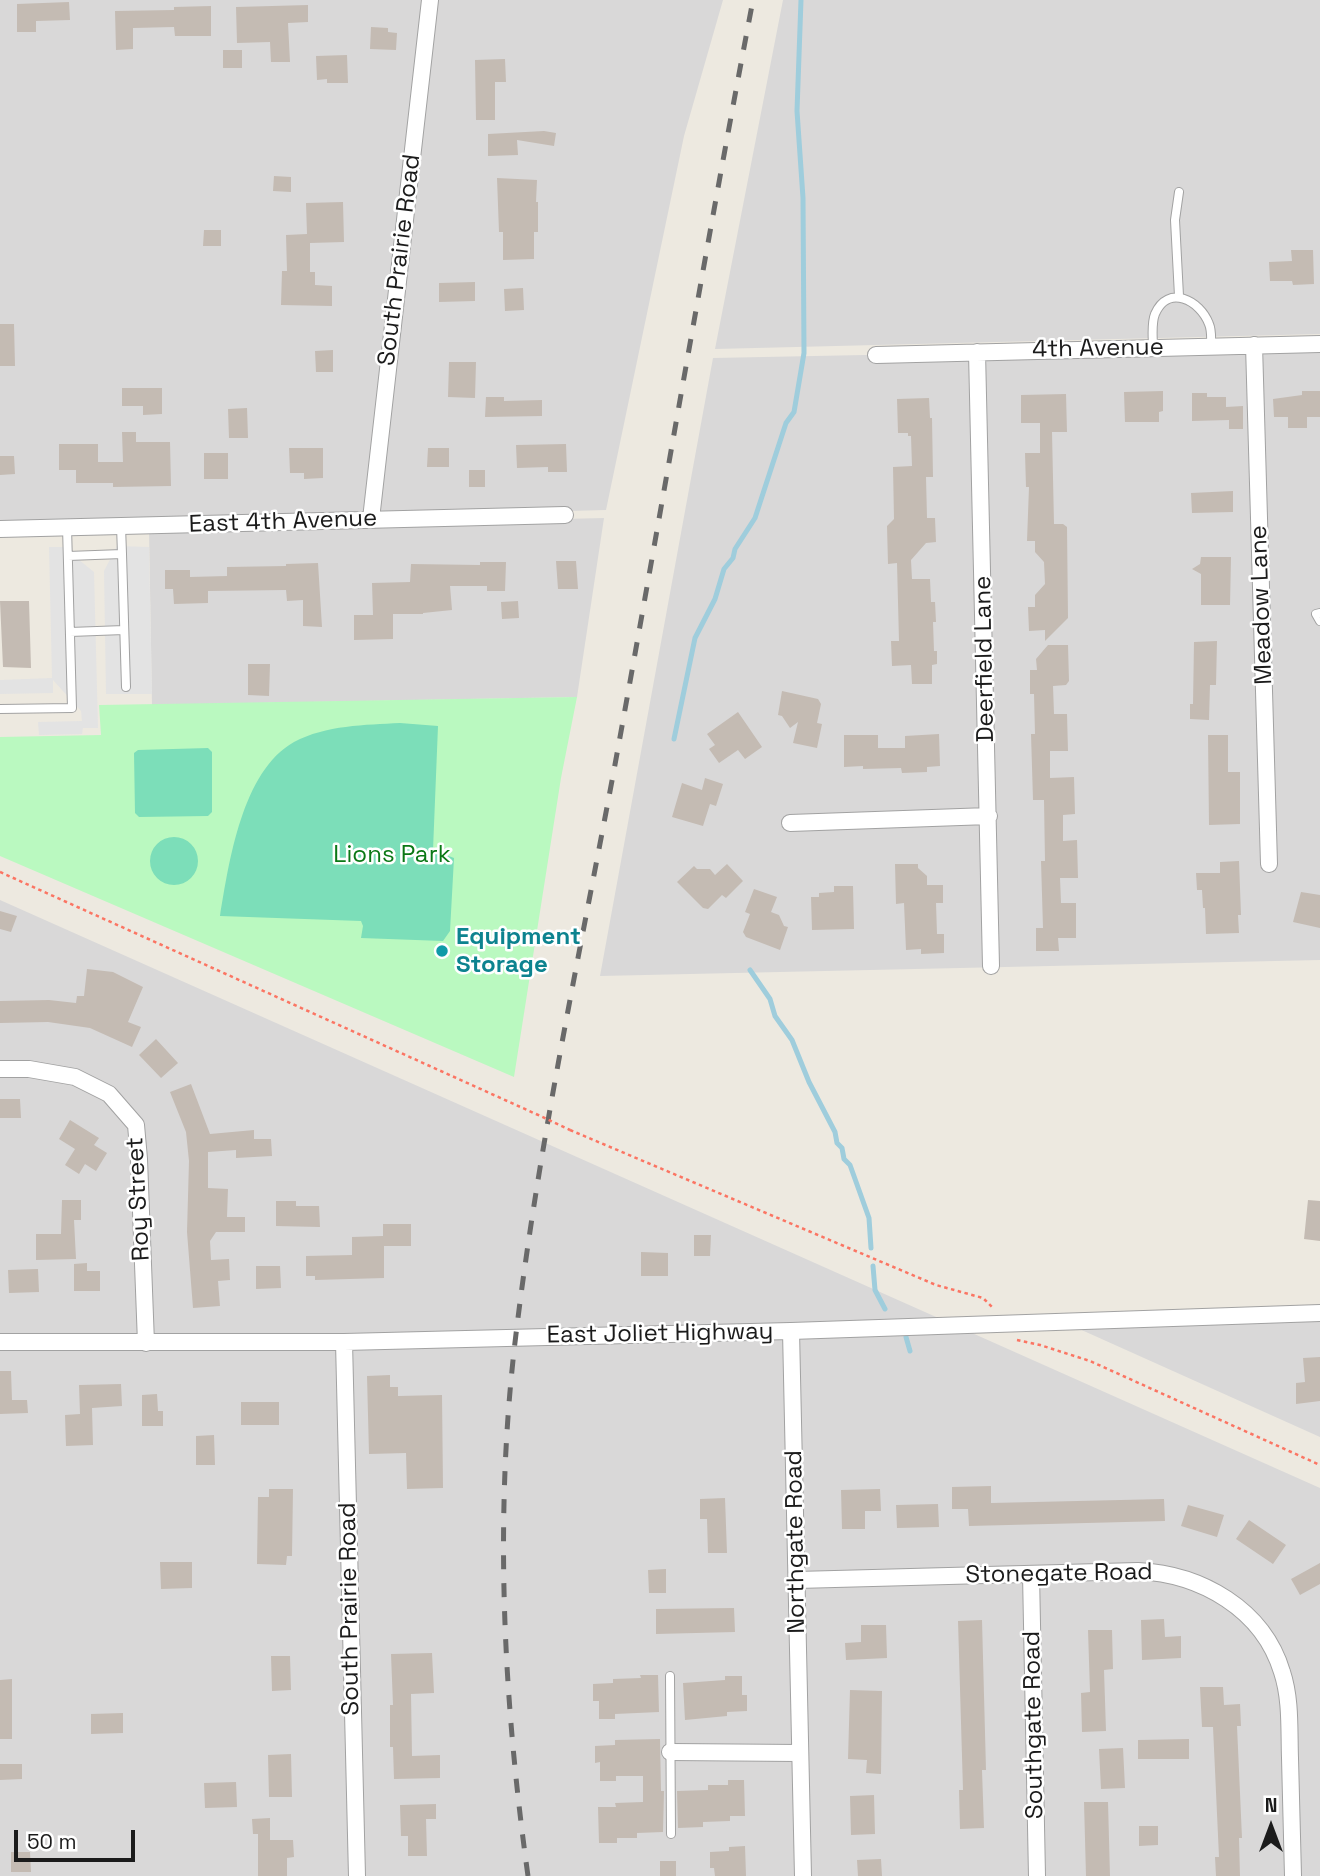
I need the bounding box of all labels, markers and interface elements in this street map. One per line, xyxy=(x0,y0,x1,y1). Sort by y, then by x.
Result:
street label: South Prairie Road xyxy=(373,152,427,368)
street label: 4th Avenue xyxy=(1032,333,1164,365)
street label: East 4th Avenue xyxy=(188,504,378,540)
street label: Meadow Lane xyxy=(1245,525,1279,685)
street label: Deerfield Lane xyxy=(969,575,1001,743)
park label: Lions Park xyxy=(333,841,451,869)
place label: Equipment Storage xyxy=(456,923,581,979)
marker: Equipment Storage xyxy=(434,943,450,959)
street label: Roy Street xyxy=(121,1136,157,1262)
street label: East Joliet Highway xyxy=(546,1318,774,1350)
street label: Northgate Road xyxy=(780,1450,812,1634)
street label: South Prairie Road xyxy=(334,1502,366,1716)
street label: Stonegate Road xyxy=(965,1558,1153,1590)
street label: Southgate Road xyxy=(1018,1631,1050,1819)
north arrow xyxy=(1236,1792,1306,1862)
text: N xyxy=(1265,1793,1277,1818)
scale bar xyxy=(18,1816,138,1860)
text: 50 m xyxy=(27,1828,77,1855)

